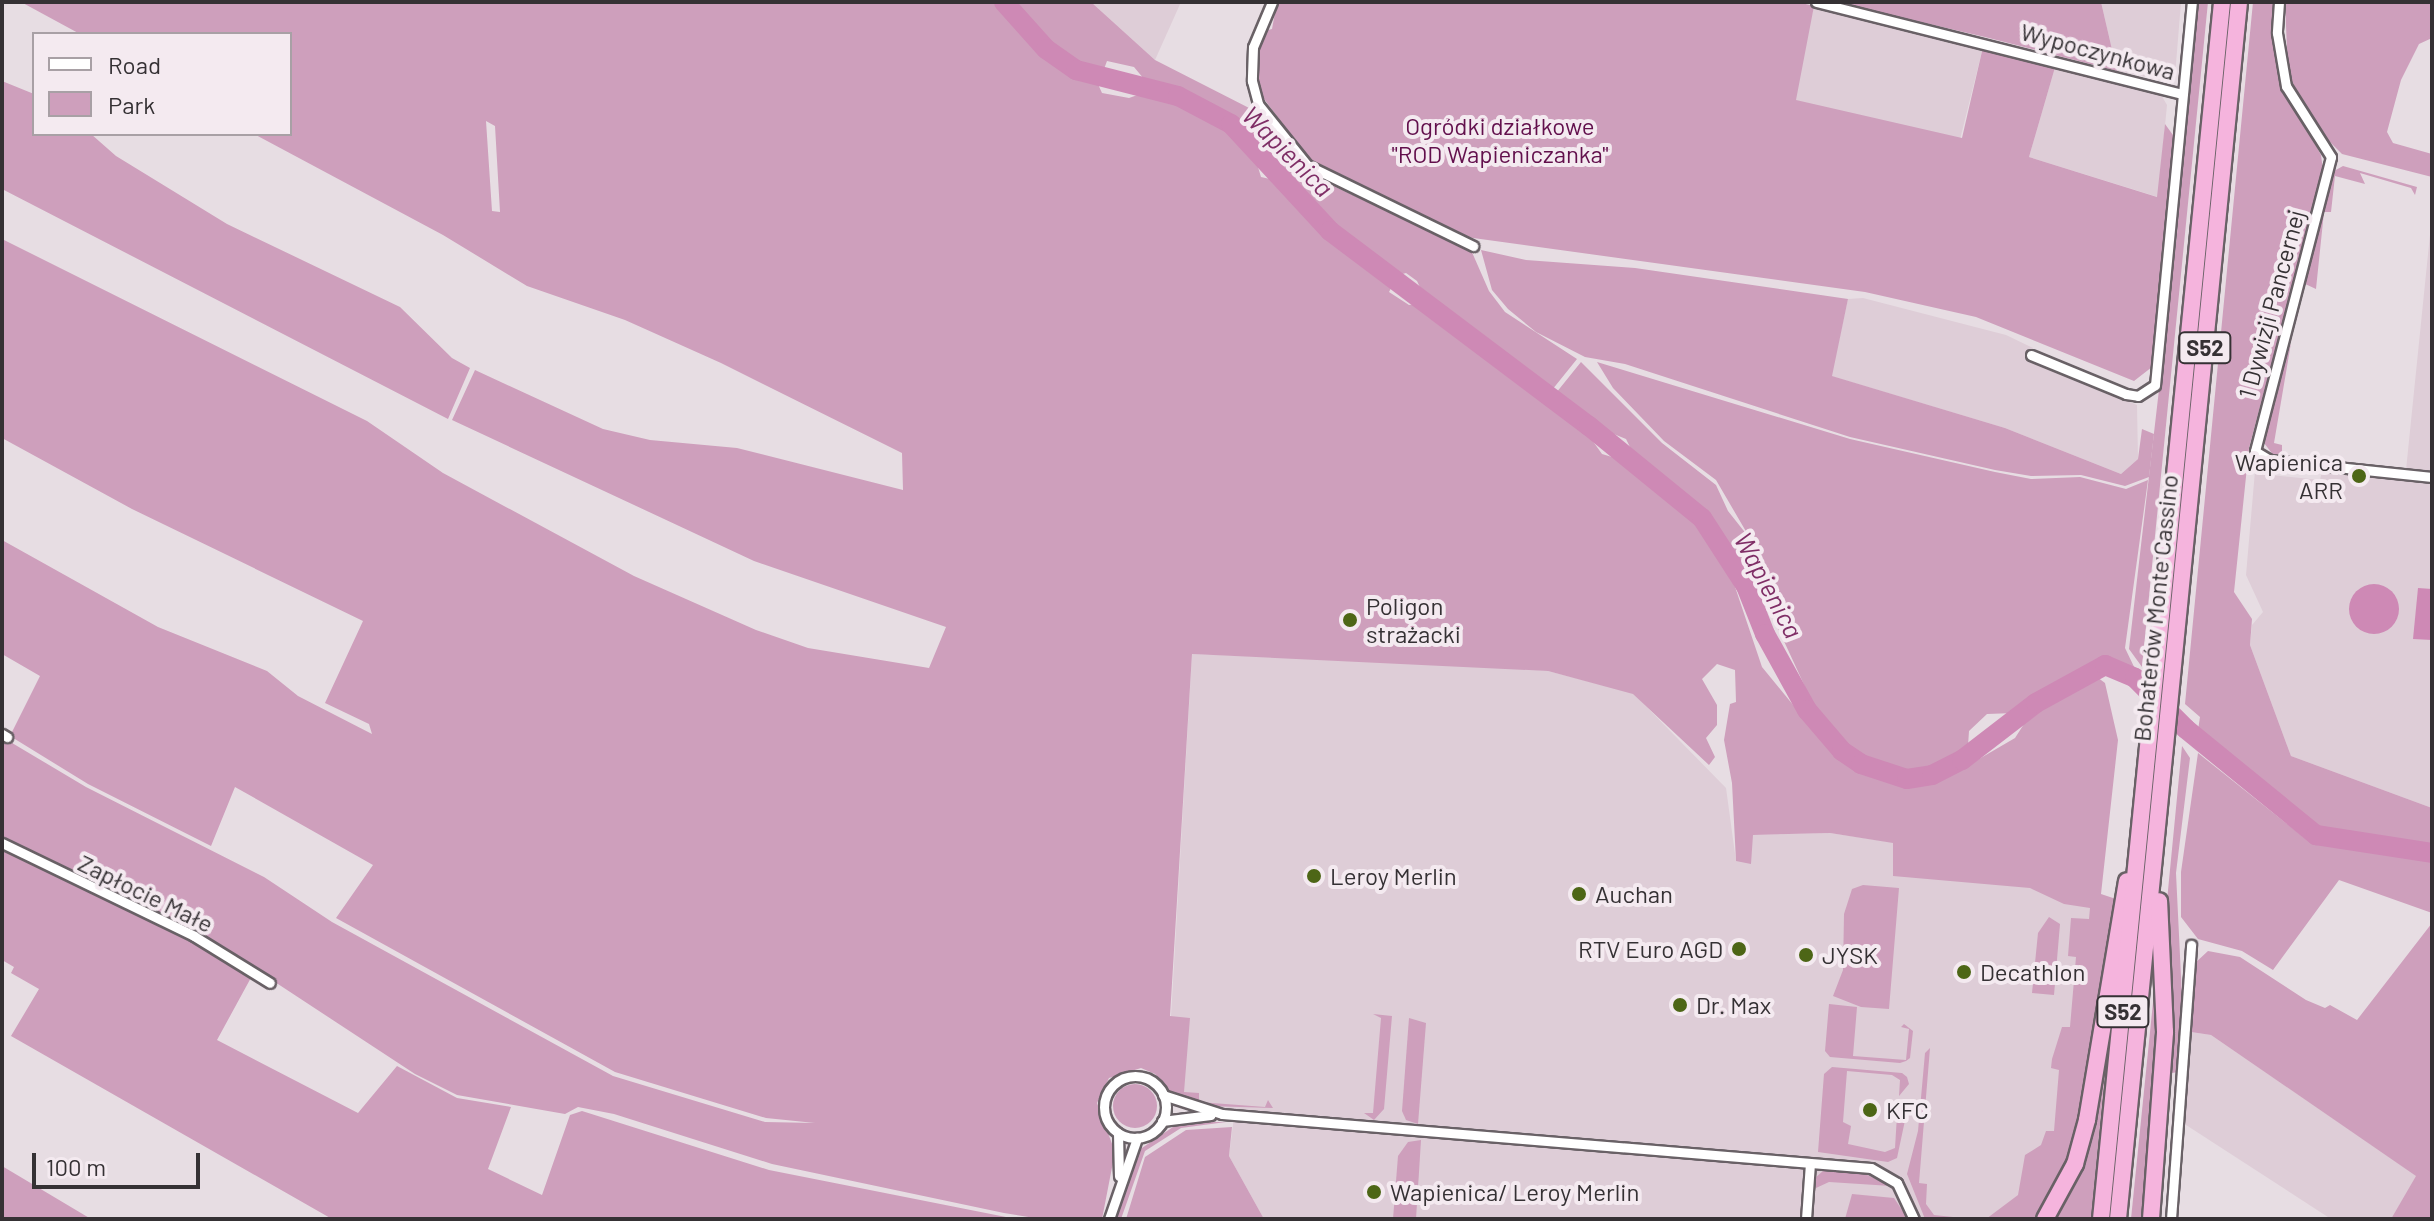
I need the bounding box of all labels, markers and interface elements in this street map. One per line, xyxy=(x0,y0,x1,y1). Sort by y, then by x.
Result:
street label: Wypoczynkowa xyxy=(2018,17,2178,85)
legend xyxy=(32,32,292,136)
text: Road xyxy=(108,50,161,79)
text: Park xyxy=(108,90,155,119)
water label: Wapienica xyxy=(1236,99,1340,203)
park label: Ogródki działkowe "ROD Wapieniczanka" xyxy=(1391,112,1609,168)
street label: 1 Dywizji Pancernej xyxy=(2232,206,2310,402)
road number: S52 xyxy=(2177,330,2233,366)
place label: Wapienica ARR xyxy=(2235,448,2343,504)
marker: Wapienica ARR xyxy=(2350,467,2368,485)
street label: Bohaterów Monte Cassino xyxy=(2127,473,2183,743)
water label: Wapienica xyxy=(1728,527,1810,643)
place label: Poligon strażacki xyxy=(1366,592,1461,648)
marker: Poligon strażacki xyxy=(1341,611,1359,629)
street label: Zapłocie Małe xyxy=(74,848,218,938)
place label: Leroy Merlin xyxy=(1330,862,1457,890)
marker: Leroy Merlin xyxy=(1305,867,1323,885)
place label: Auchan xyxy=(1595,880,1673,908)
marker: Auchan xyxy=(1570,885,1588,903)
place label: RTV Euro AGD xyxy=(1578,935,1723,963)
marker: RTV Euro AGD xyxy=(1730,940,1748,958)
place label: JYSK xyxy=(1822,941,1878,969)
marker: JYSK xyxy=(1797,946,1815,964)
place label: Decathlon xyxy=(1980,958,2085,986)
marker: Decathlon xyxy=(1955,963,1973,981)
place label: Dr. Max xyxy=(1696,991,1771,1019)
road number: S52 xyxy=(2095,994,2151,1030)
marker: Dr. Max xyxy=(1671,996,1689,1014)
place label: KFC xyxy=(1886,1096,1929,1124)
marker: KFC xyxy=(1861,1101,1879,1119)
scale bar xyxy=(36,1137,204,1187)
text: 100 m xyxy=(46,1152,106,1181)
place label: Wapienica/ Leroy Merlin xyxy=(1390,1178,1639,1206)
marker: Wapienica/ Leroy Merlin xyxy=(1365,1183,1383,1201)

